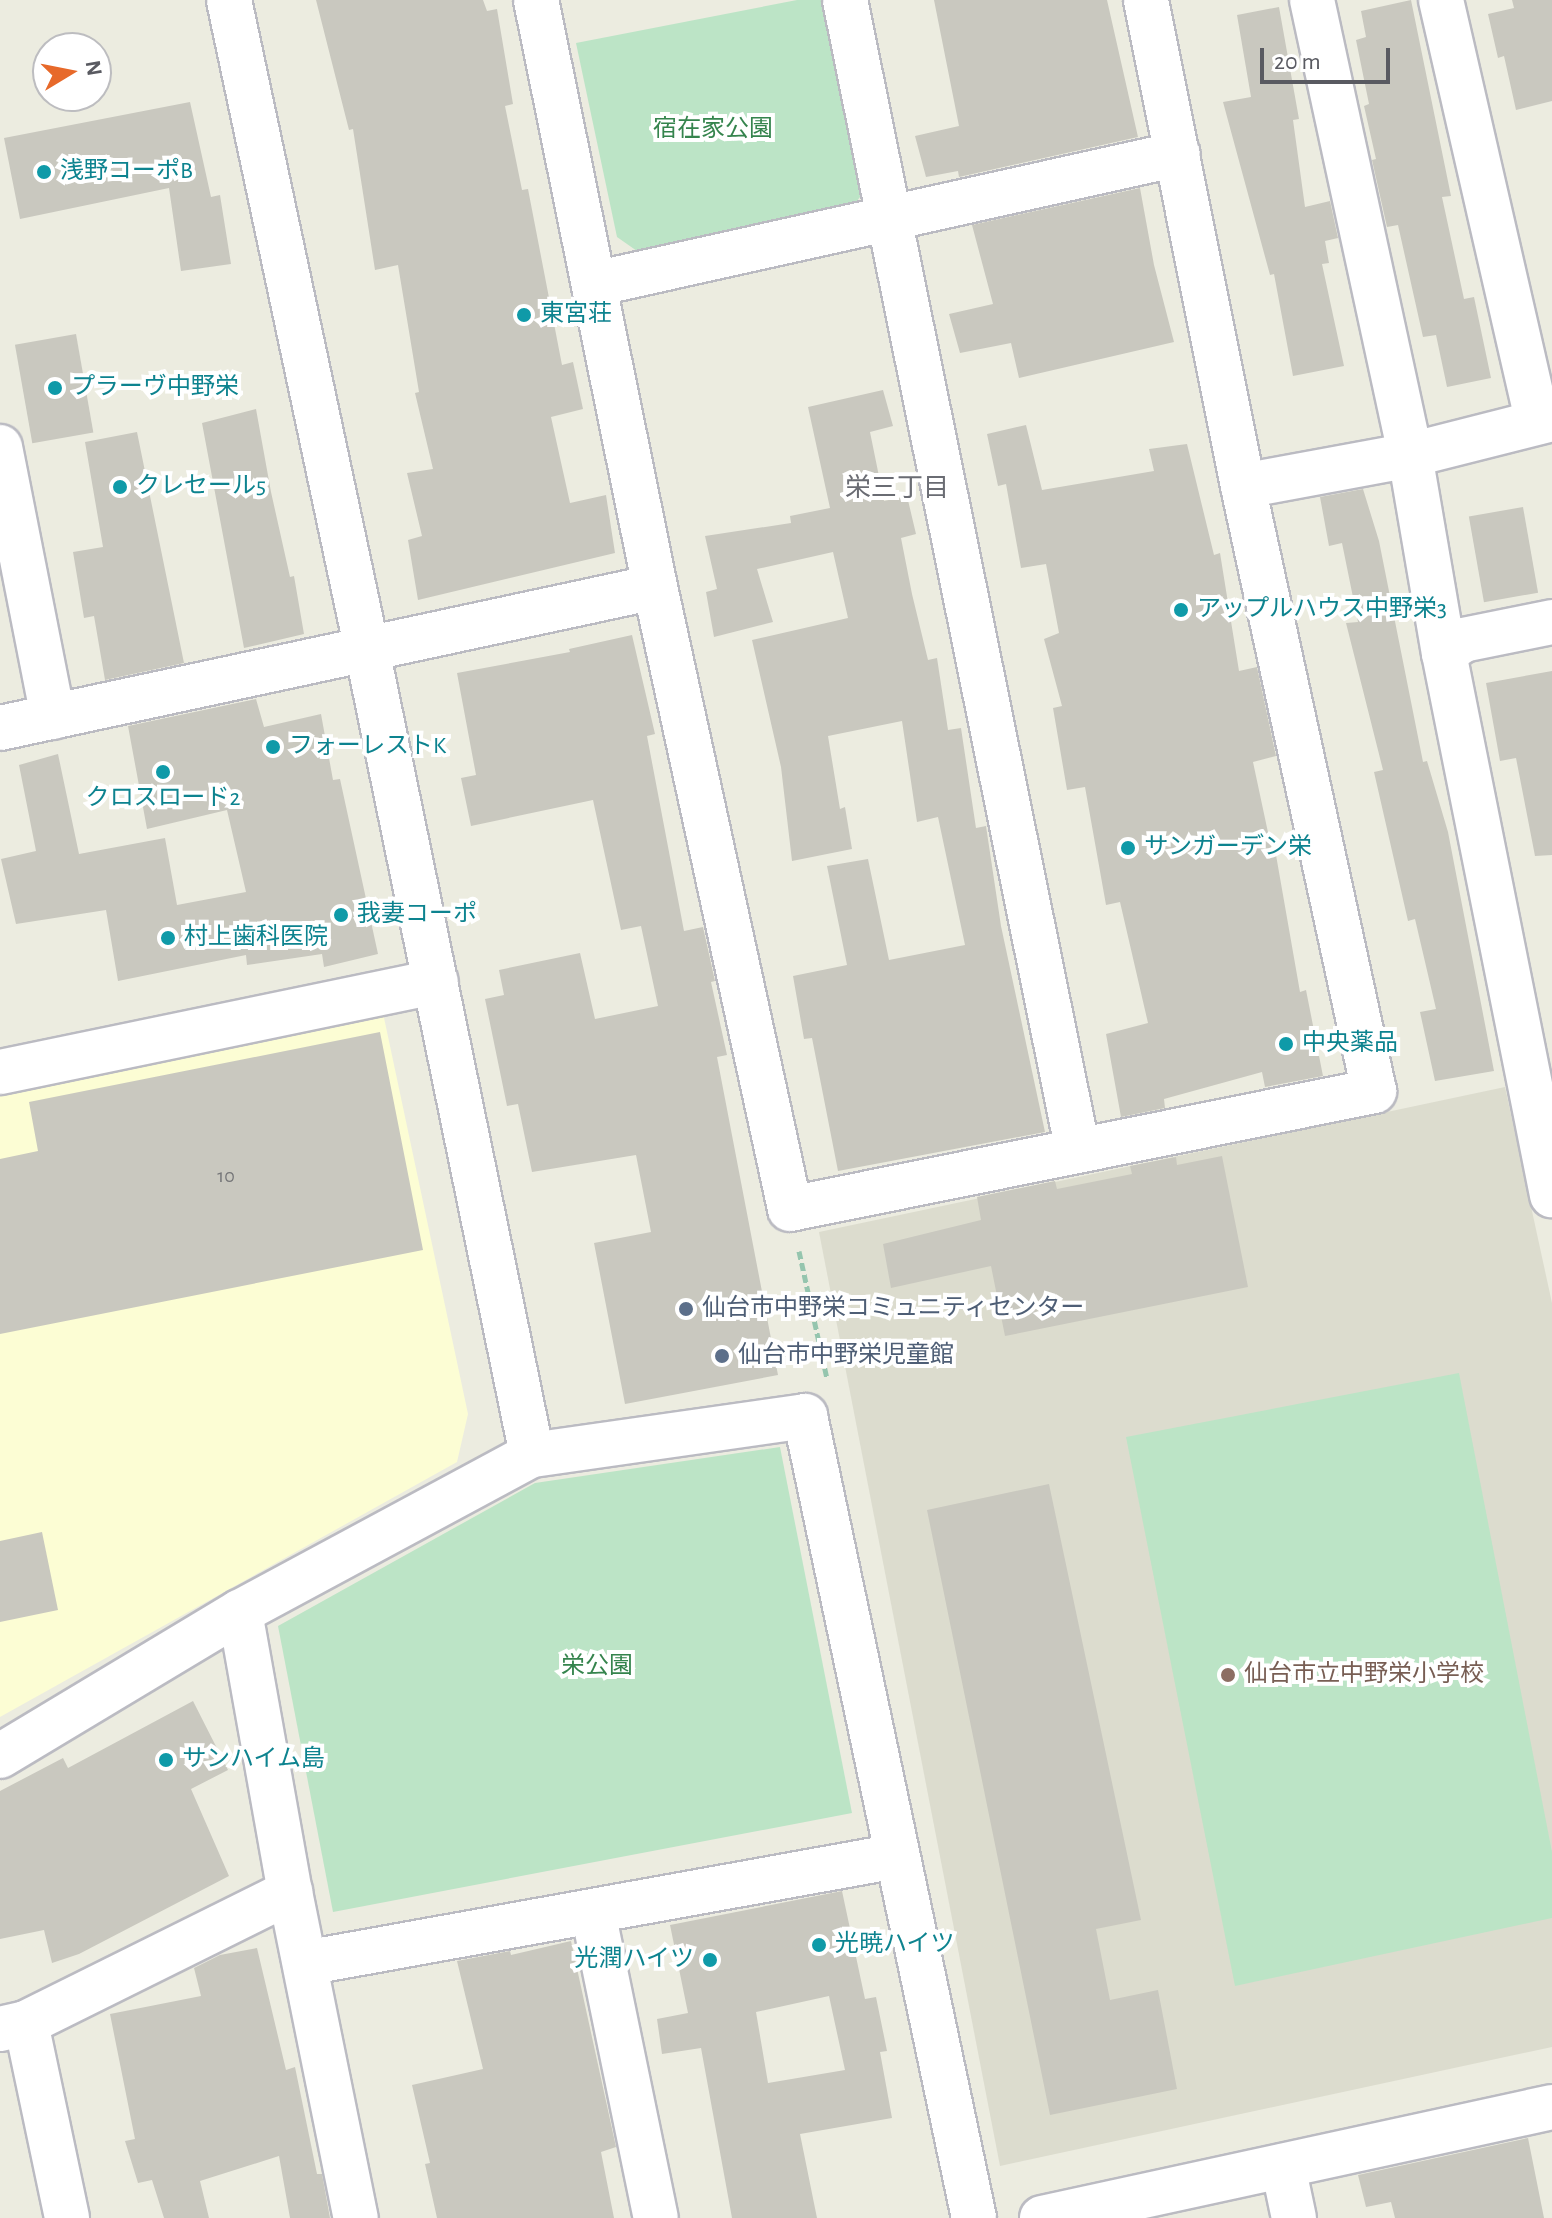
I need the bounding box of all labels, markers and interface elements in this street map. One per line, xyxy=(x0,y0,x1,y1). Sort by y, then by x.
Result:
north arrow xyxy=(32,32,112,112)
scale bar xyxy=(1264,32,1394,82)
text: 20 m xyxy=(1274,50,1321,74)
text: N xyxy=(82,59,106,78)
park label: 宿在家公園 xyxy=(653,116,773,144)
place label: 浅野コーポB xyxy=(60,158,193,186)
marker: 浅野コーポB xyxy=(35,163,53,181)
place label: 東宮荘 xyxy=(540,301,612,329)
marker: 東宮荘 xyxy=(515,306,533,324)
place label: プラーヴ中野栄 xyxy=(71,374,239,402)
marker: プラーヴ中野栄 xyxy=(46,379,64,397)
place label: クレセール5 xyxy=(136,473,266,501)
district label: 栄三丁目 xyxy=(845,473,949,505)
marker: クレセール5 xyxy=(111,478,129,496)
place label: アップルハウス中野栄3 xyxy=(1197,596,1447,624)
marker: アップルハウス中野栄3 xyxy=(1172,601,1190,619)
place label: フォーレストK xyxy=(289,733,446,761)
marker: フォーレストK xyxy=(264,738,282,756)
marker: クロスロード2 xyxy=(154,763,172,781)
place label: クロスロード2 xyxy=(86,785,240,813)
place label: サンガーデン栄 xyxy=(1144,834,1312,862)
marker: サンガーデン栄 xyxy=(1119,839,1137,857)
place label: 我妻コーポ xyxy=(357,901,477,929)
marker: 我妻コーポ xyxy=(332,906,350,924)
place label: 村上歯科医院 xyxy=(184,924,328,952)
marker: 村上歯科医院 xyxy=(159,929,177,947)
place label: 中央薬品 xyxy=(1302,1030,1398,1058)
marker: 中央薬品 xyxy=(1277,1035,1295,1053)
house number: 10 xyxy=(217,1164,235,1188)
place label: 仙台市中野栄コミュニティセンター xyxy=(702,1295,1086,1323)
marker: 仙台市中野栄コミュニティセンター xyxy=(677,1300,695,1318)
place label: 仙台市中野栄児童館 xyxy=(738,1342,954,1370)
marker: 仙台市中野栄児童館 xyxy=(713,1347,731,1365)
park label: 栄公園 xyxy=(561,1653,633,1681)
place label: 仙台市立中野栄小学校 xyxy=(1244,1661,1484,1689)
marker: 仙台市立中野栄小学校 xyxy=(1219,1666,1237,1684)
place label: サンハイム島 xyxy=(182,1746,326,1774)
marker: サンハイム島 xyxy=(157,1751,175,1769)
place label: 光暁ハイツ xyxy=(835,1931,955,1959)
marker: 光暁ハイツ xyxy=(810,1936,828,1954)
place label: 光潤ハイツ xyxy=(574,1946,694,1974)
marker: 光潤ハイツ xyxy=(701,1951,719,1969)

